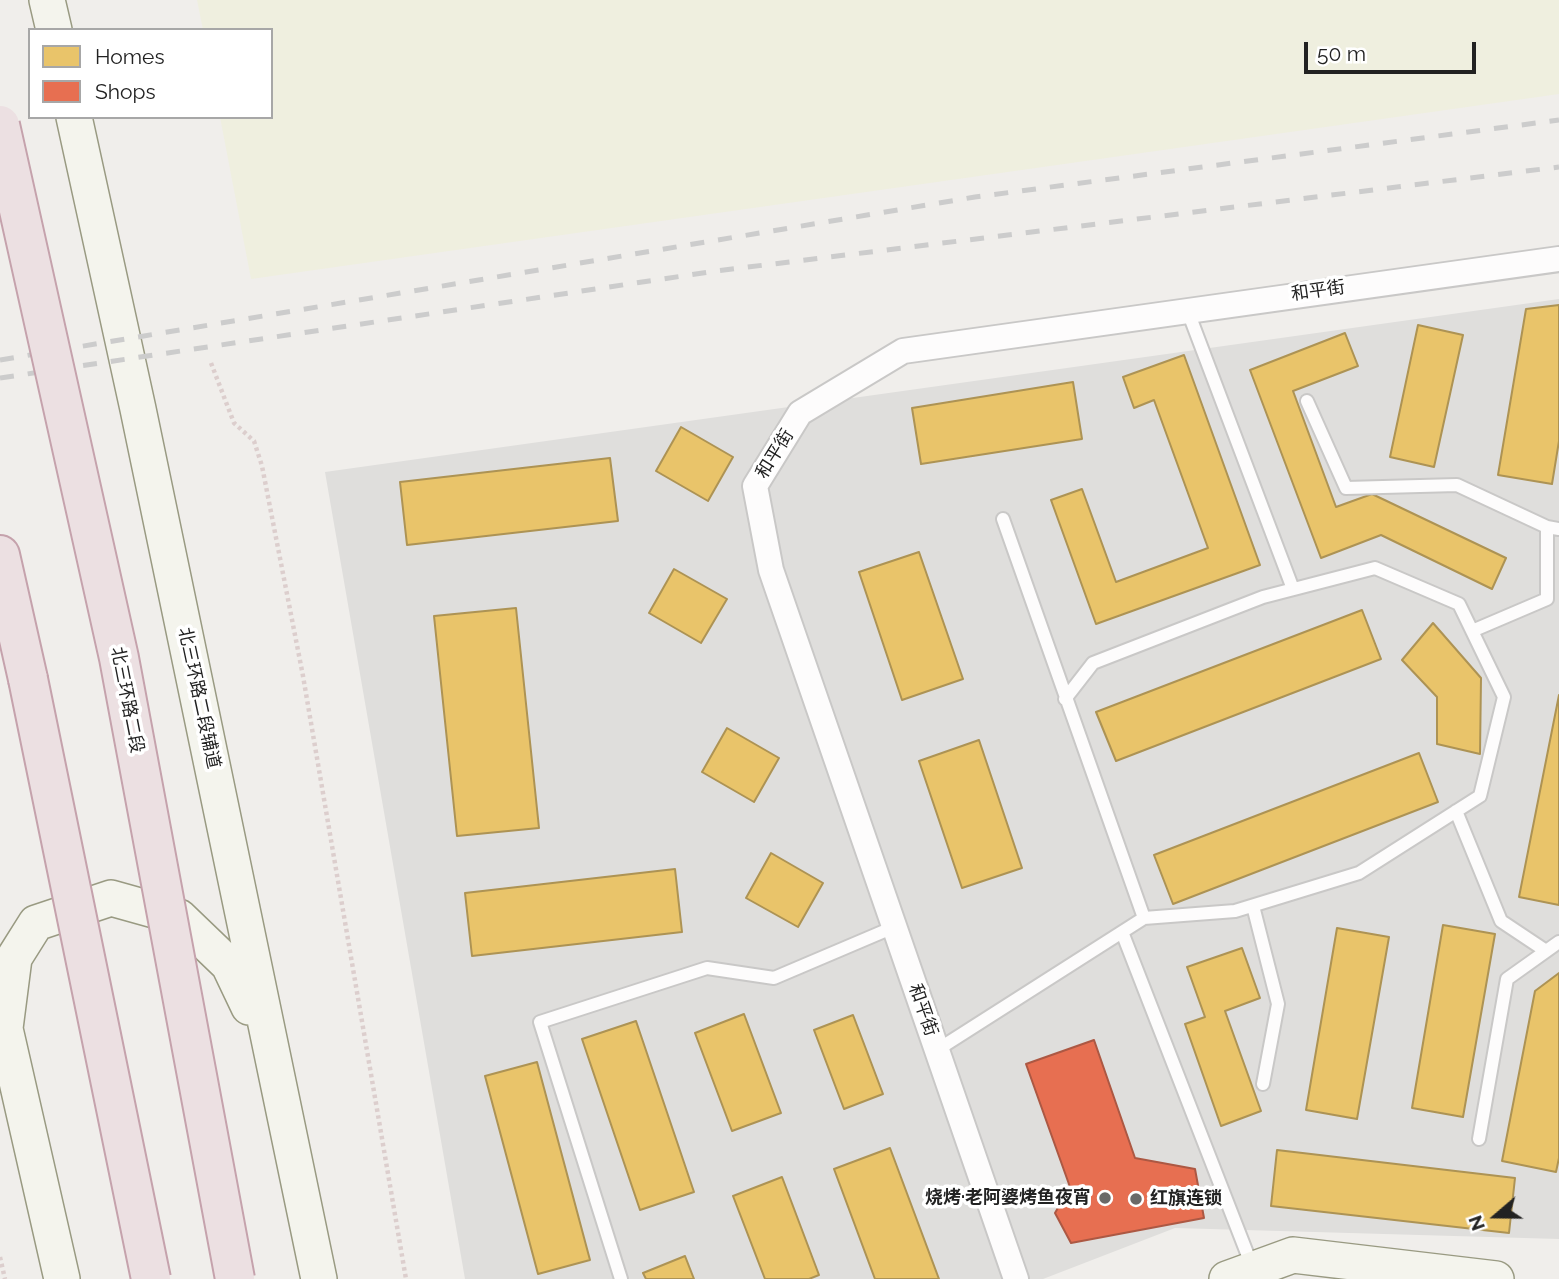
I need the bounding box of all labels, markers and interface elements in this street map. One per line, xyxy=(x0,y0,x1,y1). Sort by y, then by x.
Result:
legend xyxy=(28,28,273,119)
scale bar xyxy=(1307,28,1478,72)
text: 50 m xyxy=(1317,41,1366,66)
text: Homes xyxy=(95,44,165,69)
text: Shops xyxy=(95,79,156,104)
street label: 和平街 xyxy=(1290,277,1346,305)
street label: 和平街 xyxy=(752,425,798,483)
street label: 北三环路二段辅道 xyxy=(173,625,225,771)
street label: 北三环路二段 xyxy=(106,645,148,755)
street label: 和平街 xyxy=(904,981,942,1039)
north arrow xyxy=(1461,1181,1531,1251)
place label: 烧烤·老阿婆烤鱼夜宵 xyxy=(925,1187,1091,1209)
place label: 红旗连锁 xyxy=(1150,1188,1222,1210)
marker: 烧烤·老阿婆烤鱼夜宵 xyxy=(1097,1190,1113,1206)
marker: 红旗连锁 xyxy=(1128,1191,1144,1207)
text: N xyxy=(1463,1213,1489,1234)

